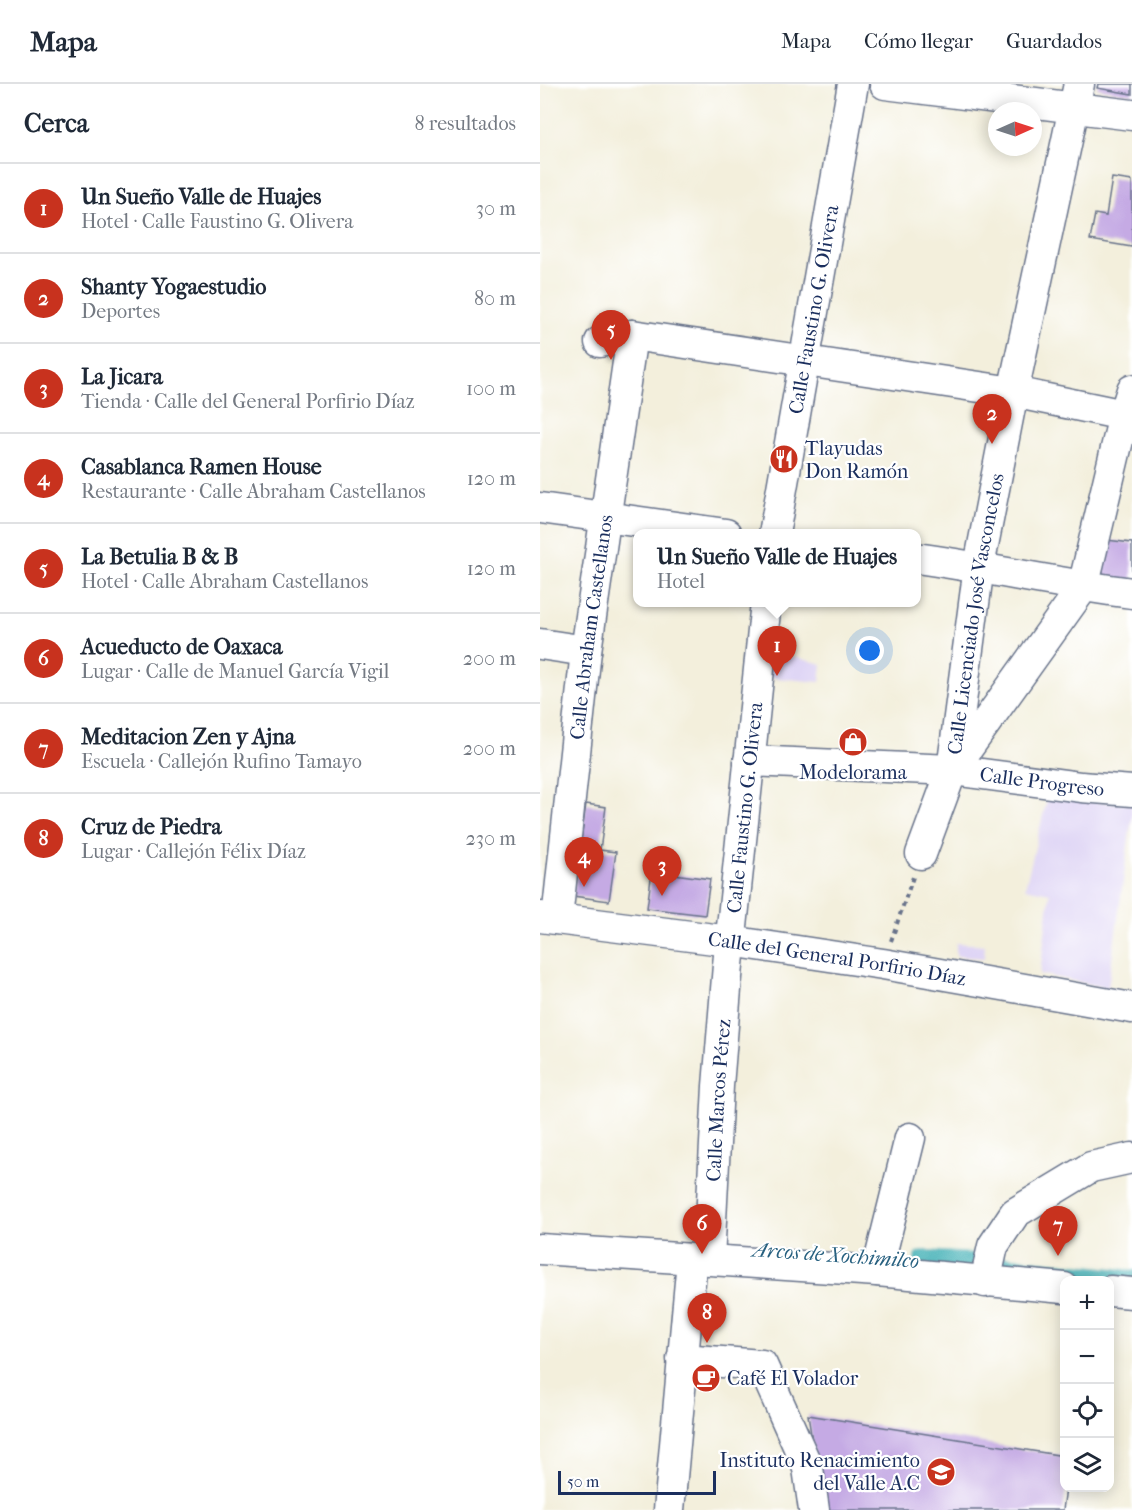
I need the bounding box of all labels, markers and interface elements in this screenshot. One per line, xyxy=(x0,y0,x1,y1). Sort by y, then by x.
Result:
text: Mapa xyxy=(30,25,97,58)
text: Mapa xyxy=(781,29,831,53)
text: Cómo llegar xyxy=(864,29,973,53)
text: Guardados xyxy=(1006,29,1102,53)
north arrow xyxy=(988,102,1042,156)
text: Cerca xyxy=(24,108,89,139)
text: 8 resultados xyxy=(414,112,516,135)
text: Un Sueño Valle de Huajes xyxy=(81,184,321,210)
text: 1 xyxy=(40,197,47,220)
text: 30 m xyxy=(476,197,516,220)
street label: Calle Faustino G. Olivera xyxy=(784,202,843,416)
text: Hotel · Calle Faustino G. Olivera xyxy=(81,210,354,233)
text: Shanty Yogaestudio xyxy=(81,274,267,300)
text: 2 xyxy=(38,287,49,310)
text: 80 m xyxy=(474,287,516,310)
text: Deportes xyxy=(81,300,160,323)
pin: 5 xyxy=(592,310,630,360)
text: La Jicara xyxy=(81,364,163,390)
text: 3 xyxy=(39,377,48,400)
text: 100 m xyxy=(466,377,516,400)
text: Tienda · Calle del General Porfirio Díaz xyxy=(81,390,415,413)
pin: 2 xyxy=(972,394,1012,444)
place label: Tlayudas Don Ramón xyxy=(805,437,909,483)
restaurant icon: Tlayudas Don Ramón xyxy=(768,443,800,475)
text: Casablanca Ramen House xyxy=(81,454,322,480)
text: 4 xyxy=(38,467,49,490)
text: 120 m xyxy=(467,467,516,490)
street label: Calle Licenciado José Vasconcelos xyxy=(943,471,1008,756)
text: Restaurante · Calle Abraham Castellanos xyxy=(81,480,426,503)
street label: Calle Abraham Castellanos xyxy=(565,513,617,741)
popup xyxy=(633,529,921,607)
text: La Betulia B & B xyxy=(81,544,238,570)
text: Un Sueño Valle de Huajes xyxy=(657,544,897,570)
text: 5 xyxy=(39,557,48,580)
text: 120 m xyxy=(467,557,516,580)
text: Hotel · Calle Abraham Castellanos xyxy=(81,570,368,593)
text: Hotel xyxy=(657,570,705,593)
pin: 1 xyxy=(758,626,796,676)
text: Acueducto de Oaxaca xyxy=(81,634,283,660)
your location xyxy=(855,636,884,665)
text: 6 xyxy=(38,647,49,670)
text: 200 m xyxy=(463,647,516,670)
text: Lugar · Calle de Manuel García Vigil xyxy=(81,660,389,683)
street label: Calle Faustino G. Olivera xyxy=(722,700,767,914)
text: Meditacion Zen y Ajna xyxy=(81,724,295,750)
shop icon: Modelorama xyxy=(837,726,869,758)
text: 7 xyxy=(39,737,48,760)
text: 200 m xyxy=(463,737,516,760)
text: Escuela · Callejón Rufino Tamayo xyxy=(81,750,362,773)
place label: Modelorama xyxy=(799,761,908,784)
street label: Calle Progreso xyxy=(978,762,1105,800)
text: Cruz de Piedra xyxy=(81,814,222,840)
text: 8 xyxy=(38,827,49,850)
text: 230 m xyxy=(466,827,516,850)
pin: 4 xyxy=(564,838,603,887)
text: Lugar · Callejón Félix Díaz xyxy=(81,840,306,863)
pin: 3 xyxy=(642,846,682,896)
street label: Calle del General Porfirio Díaz xyxy=(707,927,968,990)
street label: Calle Marcos Pérez xyxy=(702,1018,735,1182)
pin: 6 xyxy=(682,1204,722,1254)
pin: 7 xyxy=(1038,1206,1078,1256)
water label: Arcos de Xochimilco xyxy=(749,1237,920,1273)
map controls xyxy=(1060,1276,1114,1492)
button: + xyxy=(1060,1276,1114,1330)
pin: 8 xyxy=(688,1294,726,1343)
button: − xyxy=(1060,1330,1114,1384)
cafe icon: Café El Volador xyxy=(690,1362,722,1394)
place label: Café El Volador xyxy=(727,1367,859,1390)
button: locate xyxy=(1060,1384,1114,1438)
button: layers xyxy=(1060,1438,1114,1492)
place label: Instituto Renacimiento del Valle A.C xyxy=(720,1449,920,1495)
school or university icon: Instituto Renacimiento del Valle A.C xyxy=(925,1456,957,1488)
scale bar xyxy=(558,1468,716,1496)
text: 50 m xyxy=(567,1472,599,1491)

